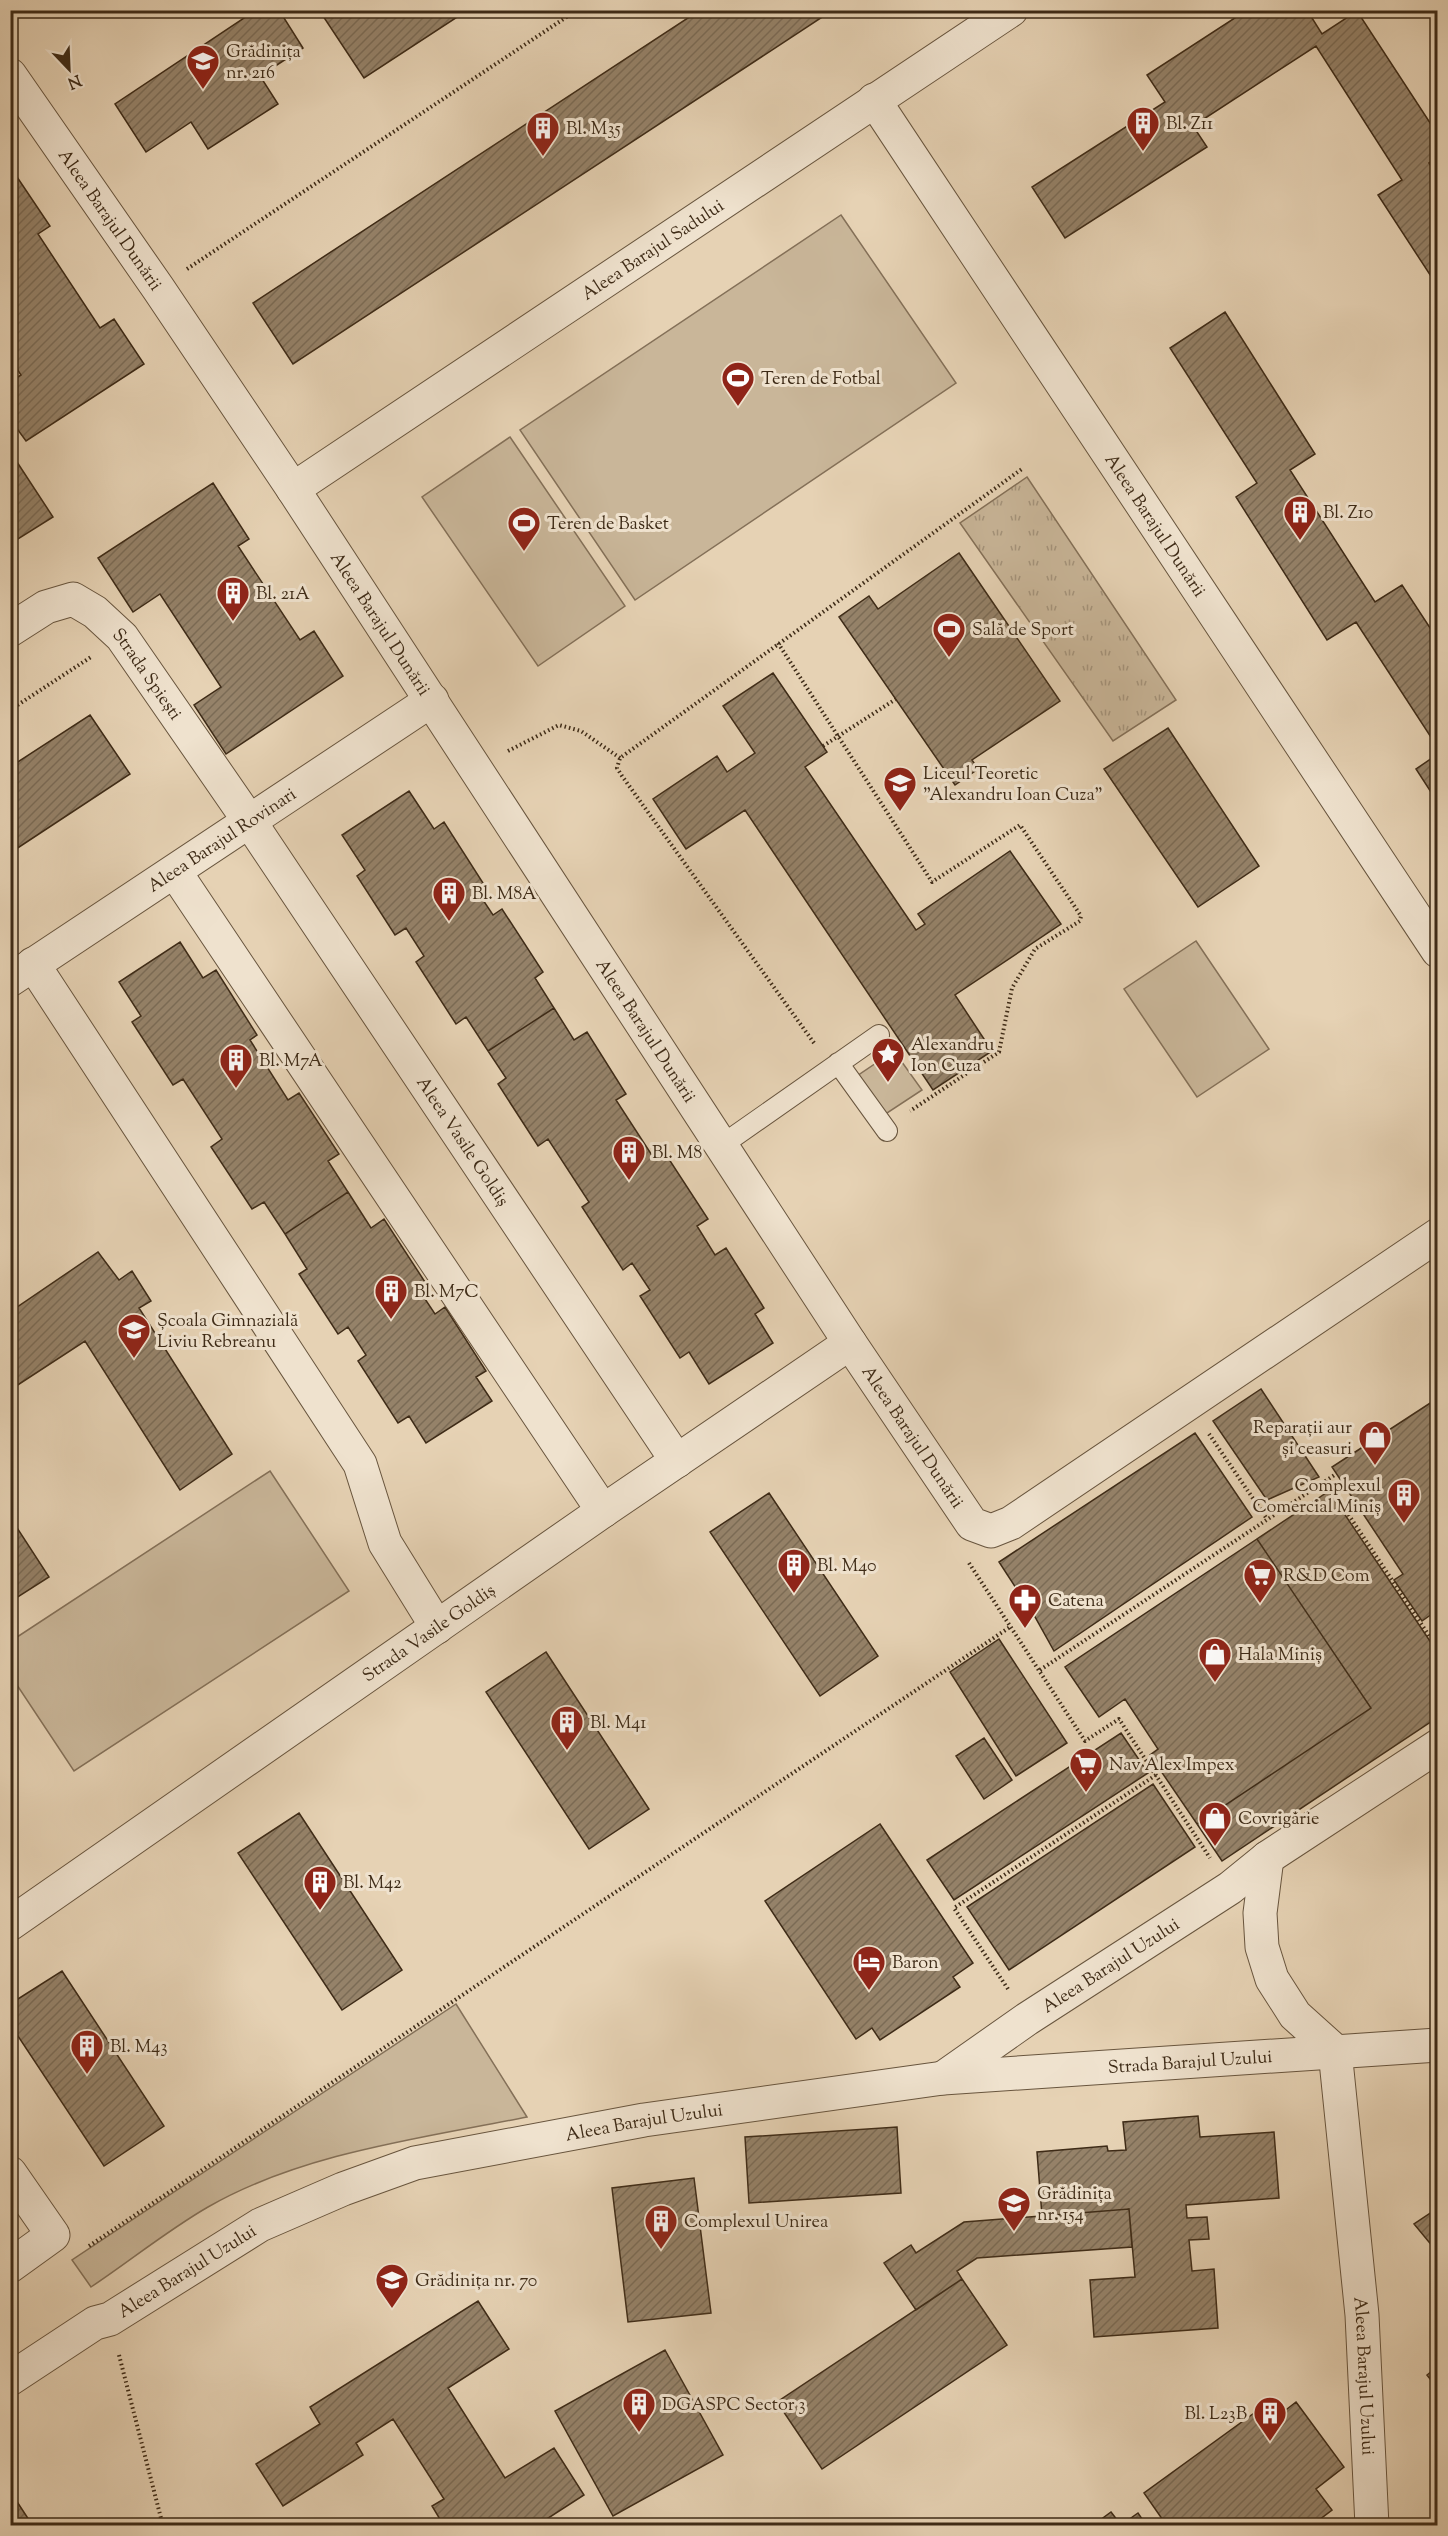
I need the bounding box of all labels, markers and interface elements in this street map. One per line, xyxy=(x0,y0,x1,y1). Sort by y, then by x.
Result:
north arrow xyxy=(39,39,99,99)
place label: Grădinița nr. 216 xyxy=(226,40,301,87)
school or university icon: Grădinița nr. 216 xyxy=(185,43,221,90)
text: N xyxy=(63,67,84,94)
building icon: Bl. Z11 xyxy=(1125,105,1161,152)
building icon: Bl. M35 xyxy=(525,110,561,157)
place label: Bl. Z11 xyxy=(1166,112,1213,138)
place label: Bl. M35 xyxy=(566,117,621,143)
street label: Aleea Barajul Dunării xyxy=(50,145,167,297)
street label: Aleea Barajul Sadului xyxy=(577,194,730,308)
sports icon: Teren de Fotbal xyxy=(720,360,756,407)
place label: Teren de Fotbal xyxy=(761,367,881,393)
street label: Aleea Barajul Dunării xyxy=(1097,449,1211,603)
building icon: Bl. Z10 xyxy=(1282,494,1318,541)
place label: Bl. Z10 xyxy=(1323,501,1373,527)
sports icon: Teren de Basket xyxy=(506,505,542,552)
place label: Teren de Basket xyxy=(547,512,669,538)
street label: Aleea Barajul Dunării xyxy=(322,547,436,702)
building icon: Bl. 21A xyxy=(215,575,251,622)
place label: Bl. 21A xyxy=(256,582,310,608)
sports icon: Sală de Sport xyxy=(931,611,967,658)
place label: Sală de Sport xyxy=(972,618,1074,644)
street label: Strada Spiești xyxy=(106,623,187,726)
place label: Liceul Teoretic "Alexandru Ioan Cuza" xyxy=(923,762,1103,809)
school or university icon: Liceul Teoretic "Alexandru Ioan Cuza" xyxy=(882,765,918,812)
street label: Aleea Barajul Rovinari xyxy=(143,782,302,900)
building icon: Bl. M8A xyxy=(431,875,467,922)
place label: Bl. M8A xyxy=(472,882,537,908)
street label: Aleea Barajul Dunării xyxy=(588,954,701,1109)
place label: Alexandru Ion Cuza xyxy=(911,1033,994,1080)
place icon: Alexandru Ion Cuza xyxy=(870,1036,906,1083)
building icon: Bl. M7A xyxy=(218,1042,254,1089)
place label: Bl. M7A xyxy=(259,1049,323,1075)
street label: Aleea Vasile Goldiș xyxy=(409,1072,514,1212)
building icon: Bl. M8 xyxy=(611,1134,647,1181)
place label: Bl. M8 xyxy=(652,1141,702,1167)
building icon: Bl. M7C xyxy=(373,1273,409,1320)
place label: Bl. M7C xyxy=(414,1280,479,1306)
place label: Școala Gimnazială Liviu Rebreanu xyxy=(157,1309,298,1356)
school or university icon: Școala Gimnazială Liviu Rebreanu xyxy=(116,1312,152,1359)
street label: Aleea Barajul Dunării xyxy=(854,1361,969,1514)
place label: Reparații aur și ceasuri xyxy=(1253,1416,1352,1463)
shop icon: Reparații aur și ceasuri xyxy=(1357,1419,1393,1466)
place label: Complexul Comercial Miniș xyxy=(1252,1474,1381,1521)
building icon: Complexul Comercial Miniș xyxy=(1386,1477,1422,1524)
building icon: Bl. M40 xyxy=(776,1547,812,1594)
place label: Bl. M40 xyxy=(817,1554,877,1580)
supermarket icon: R&D Com xyxy=(1242,1557,1278,1604)
place label: R&D Com xyxy=(1283,1564,1370,1590)
street label: Strada Vasile Goldiș xyxy=(358,1579,501,1690)
pharmacy icon: Catena xyxy=(1007,1582,1043,1629)
place label: Catena xyxy=(1048,1589,1104,1615)
shop icon: Hala Miniș xyxy=(1197,1636,1233,1683)
place label: Hala Miniș xyxy=(1238,1643,1322,1669)
building icon: Bl. M41 xyxy=(549,1704,585,1751)
place label: Bl. M41 xyxy=(590,1711,646,1737)
supermarket icon: Nav Alex Impex xyxy=(1068,1746,1104,1793)
place label: Nav Alex Impex xyxy=(1109,1753,1235,1779)
shop icon: Covrigărie xyxy=(1197,1800,1233,1847)
place label: Covrigărie xyxy=(1238,1807,1320,1833)
building icon: Bl. M42 xyxy=(302,1864,338,1911)
place label: Bl. M42 xyxy=(343,1871,402,1897)
street label: Aleea Barajul Uzului xyxy=(1038,1913,1185,2021)
hotel icon: Baron xyxy=(851,1944,887,1991)
place label: Baron xyxy=(892,1951,939,1977)
building icon: Bl. M43 xyxy=(69,2028,105,2075)
place label: Bl. M43 xyxy=(110,2035,168,2061)
street label: Strada Barajul Uzului xyxy=(1107,2045,1273,2082)
street label: Aleea Barajul Uzului xyxy=(563,2098,725,2149)
place label: Grădinița nr. 154 xyxy=(1037,2182,1112,2229)
school or university icon: Grădinița nr. 154 xyxy=(996,2185,1032,2232)
building icon: Complexul Unirea xyxy=(643,2203,679,2250)
place label: Complexul Unirea xyxy=(684,2210,828,2236)
street label: Aleea Barajul Uzului xyxy=(114,2219,262,2326)
school or university icon: Grădinița nr. 70 xyxy=(374,2262,410,2309)
place label: Grădinița nr. 70 xyxy=(415,2269,537,2295)
street label: Aleea Barajul Uzului xyxy=(1345,2295,1380,2456)
building icon: DGASPC Sector 3 xyxy=(621,2386,657,2433)
place label: DGASPC Sector 3 xyxy=(662,2393,806,2419)
building icon: Bl. L23B xyxy=(1252,2395,1288,2442)
place label: Bl. L23B xyxy=(1184,2402,1247,2428)

